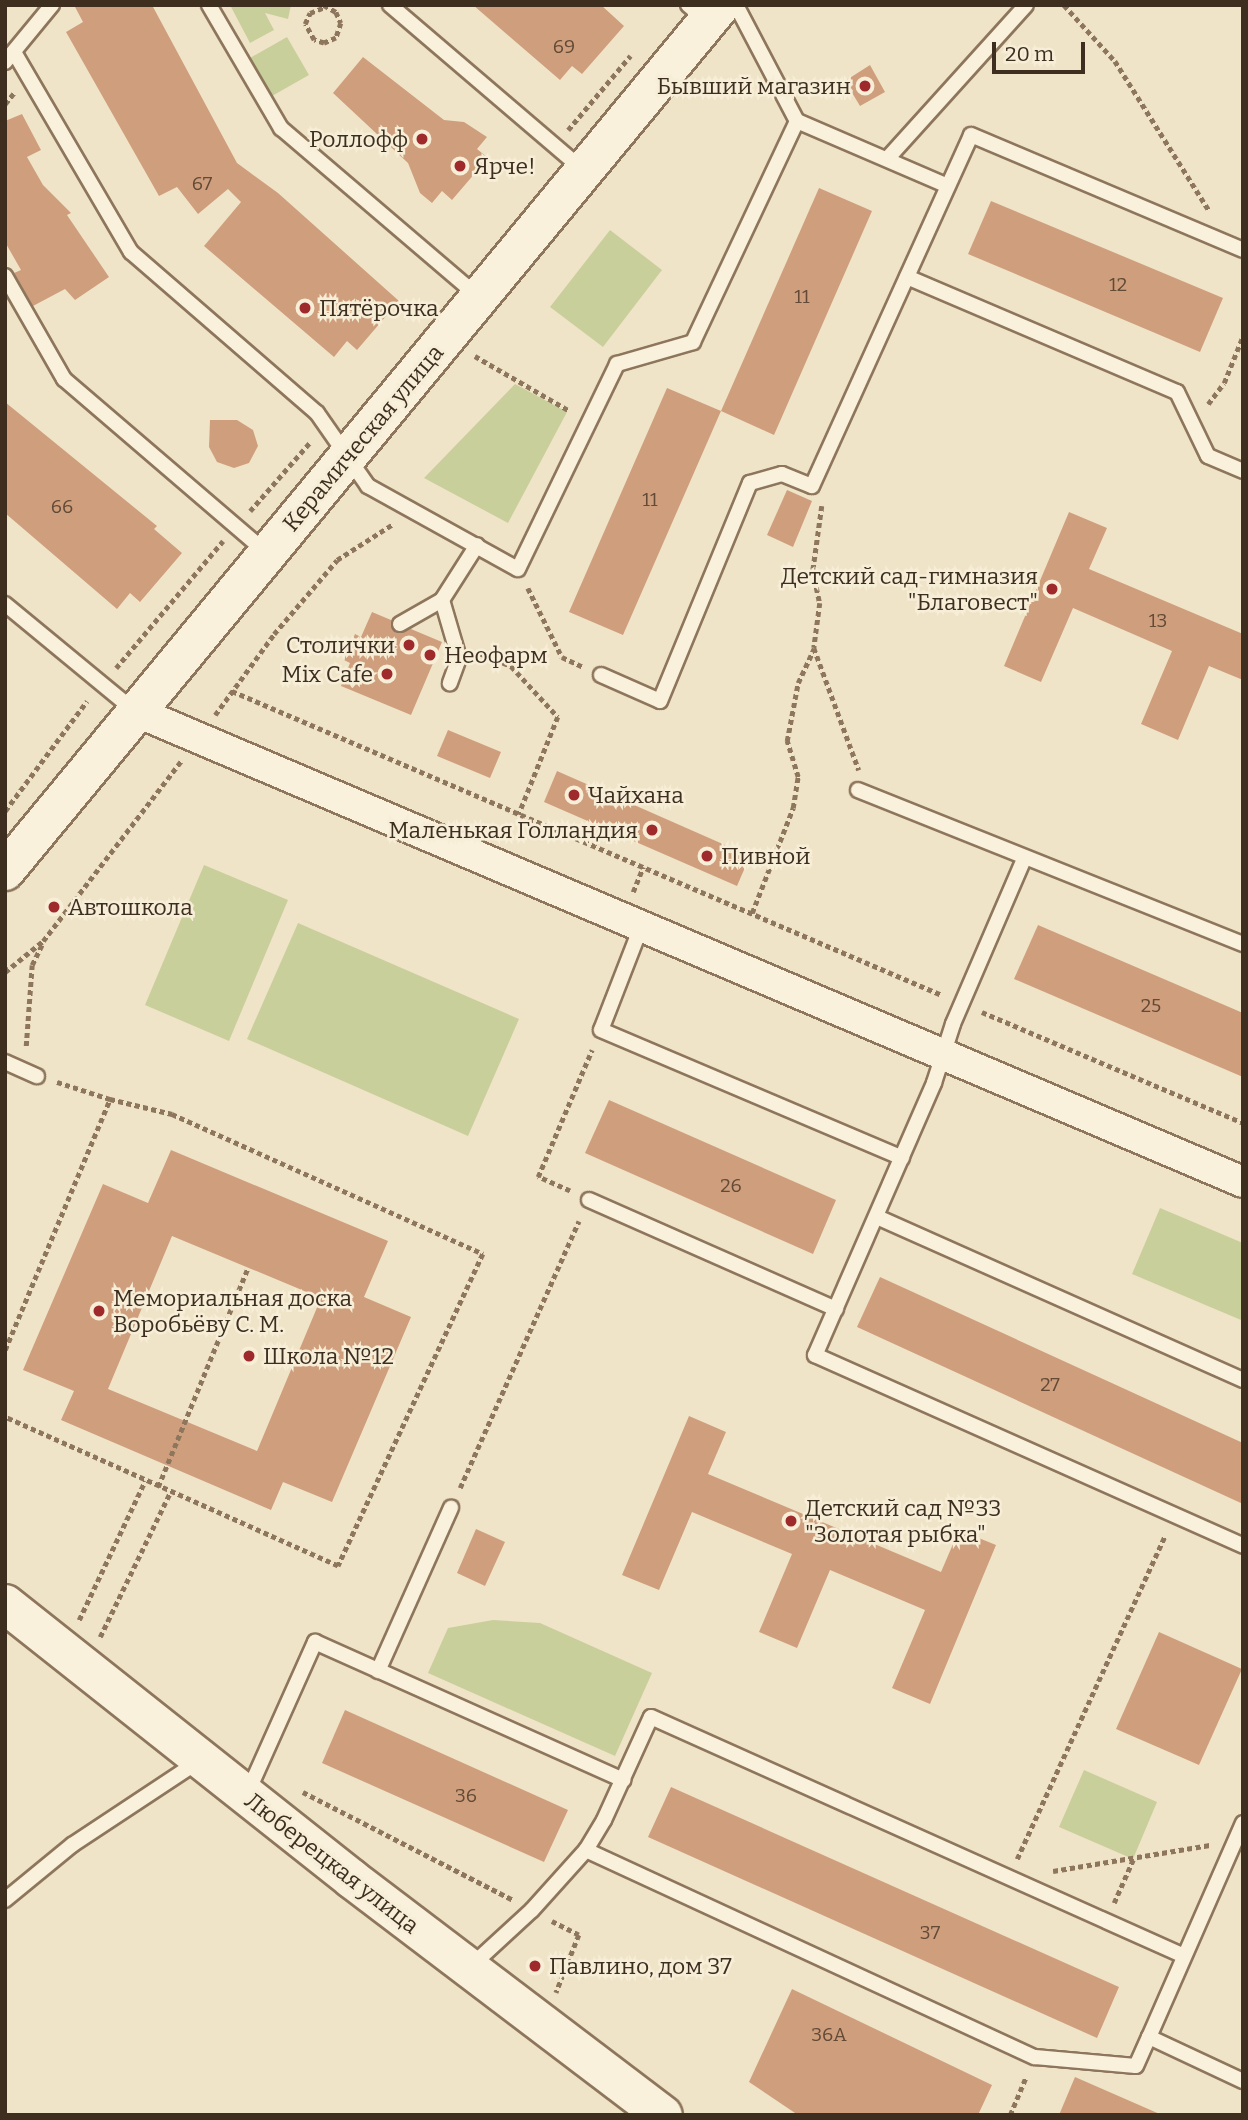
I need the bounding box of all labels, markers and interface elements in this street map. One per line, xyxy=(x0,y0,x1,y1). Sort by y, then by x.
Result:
scale bar xyxy=(996,28,1089,72)
house number: 69 xyxy=(553,36,575,58)
text: 20 m xyxy=(1005,41,1054,67)
place label: Бывший магазин xyxy=(657,72,851,100)
marker: Бывший магазин xyxy=(857,78,873,94)
place label: Роллофф xyxy=(309,125,408,153)
marker: Роллофф xyxy=(414,131,430,147)
place label: Ярче! xyxy=(474,152,536,180)
marker: Ярче! xyxy=(452,158,468,174)
house number: 67 xyxy=(192,173,212,195)
house number: 12 xyxy=(1109,274,1127,296)
house number: 11 xyxy=(794,286,810,308)
place label: Пятёрочка xyxy=(319,294,439,322)
marker: Пятёрочка xyxy=(297,300,313,316)
street label: Керамическая улица xyxy=(277,339,449,537)
house number: 11 xyxy=(642,489,658,511)
house number: 66 xyxy=(51,496,73,518)
place label: Детский сад-гимназия "Благовест" xyxy=(781,562,1038,616)
marker: Детский сад-гимназия "Благовест" xyxy=(1044,581,1060,597)
house number: 13 xyxy=(1149,610,1167,632)
place label: Столички xyxy=(286,631,395,659)
marker: Столички xyxy=(401,637,417,653)
place label: Неофарм xyxy=(444,641,547,669)
marker: Неофарм xyxy=(422,647,438,663)
place label: Mix Cafe xyxy=(281,660,373,688)
marker: Mix Cafe xyxy=(379,666,395,682)
place label: Чайхана xyxy=(588,781,684,809)
marker: Чайхана xyxy=(566,787,582,803)
place label: Маленькая Голландия xyxy=(388,816,638,844)
marker: Маленькая Голландия xyxy=(644,822,660,838)
place label: Пивной xyxy=(721,842,811,870)
marker: Пивной xyxy=(699,848,715,864)
place label: Автошкола xyxy=(68,893,193,921)
marker: Автошкола xyxy=(46,899,62,915)
house number: 25 xyxy=(1141,995,1161,1017)
house number: 26 xyxy=(720,1175,742,1197)
place label: Мемориальная доска Воробьёву С. М. xyxy=(113,1284,352,1338)
marker: Мемориальная доска Воробьёву С. М. xyxy=(91,1303,107,1319)
place label: Школа №12 xyxy=(263,1342,394,1370)
marker: Школа №12 xyxy=(241,1348,257,1364)
house number: 27 xyxy=(1040,1374,1060,1396)
place label: Детский сад №33 "Золотая рыбка" xyxy=(805,1494,1001,1548)
marker: Детский сад №33 "Золотая рыбка" xyxy=(783,1513,799,1529)
house number: 36 xyxy=(455,1785,477,1807)
street label: Люберецкая улица xyxy=(239,1786,425,1940)
house number: 37 xyxy=(920,1922,940,1944)
place label: Павлино, дом 37 xyxy=(549,1952,732,1980)
marker: Павлино, дом 37 xyxy=(527,1958,543,1974)
house number: 36А xyxy=(811,2024,847,2046)

